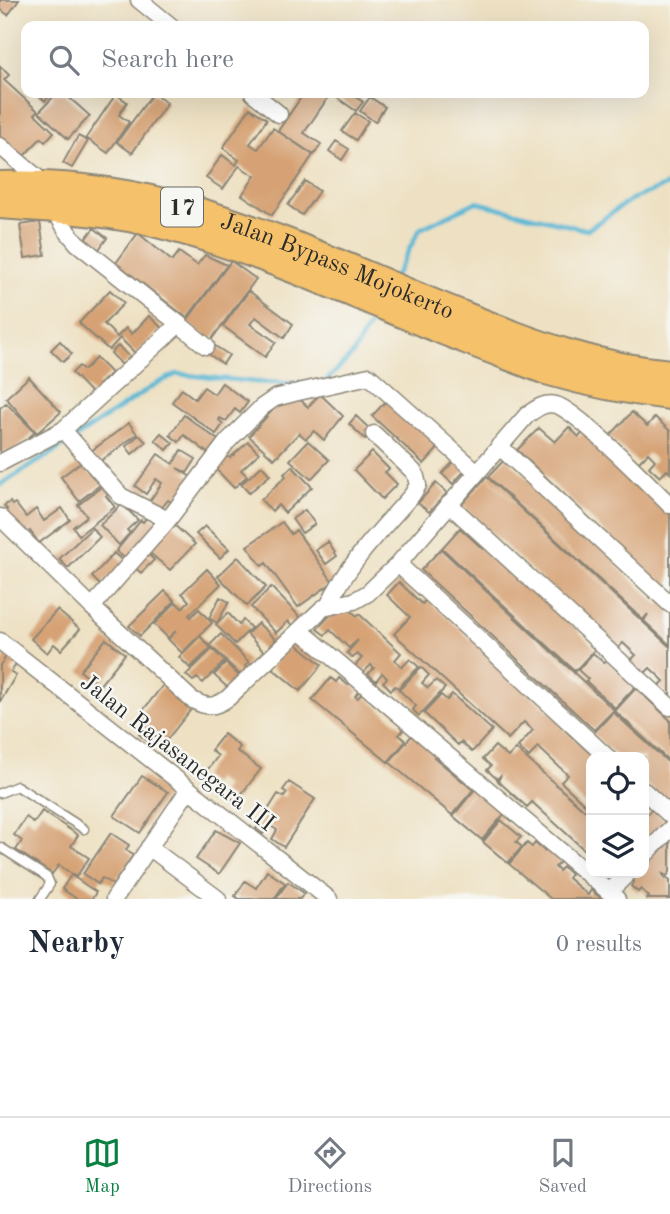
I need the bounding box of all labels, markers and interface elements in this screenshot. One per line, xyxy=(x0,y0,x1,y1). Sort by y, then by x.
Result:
search box xyxy=(21,21,649,98)
icon: search xyxy=(45,41,83,79)
text: Search here xyxy=(101,47,234,73)
road number: 17 xyxy=(161,188,203,227)
street label: Jalan Bypass Mojokerto xyxy=(217,210,457,325)
street label: Jalan Rajasanegara III xyxy=(75,670,278,837)
map controls xyxy=(586,752,649,878)
button: locate xyxy=(586,752,649,815)
button: layers xyxy=(586,815,649,878)
text: Nearby xyxy=(28,929,125,959)
text: 0 results xyxy=(556,933,642,956)
tab: Map xyxy=(83,1134,121,1199)
tab: Directions xyxy=(288,1134,372,1199)
tab: Saved xyxy=(538,1134,587,1199)

